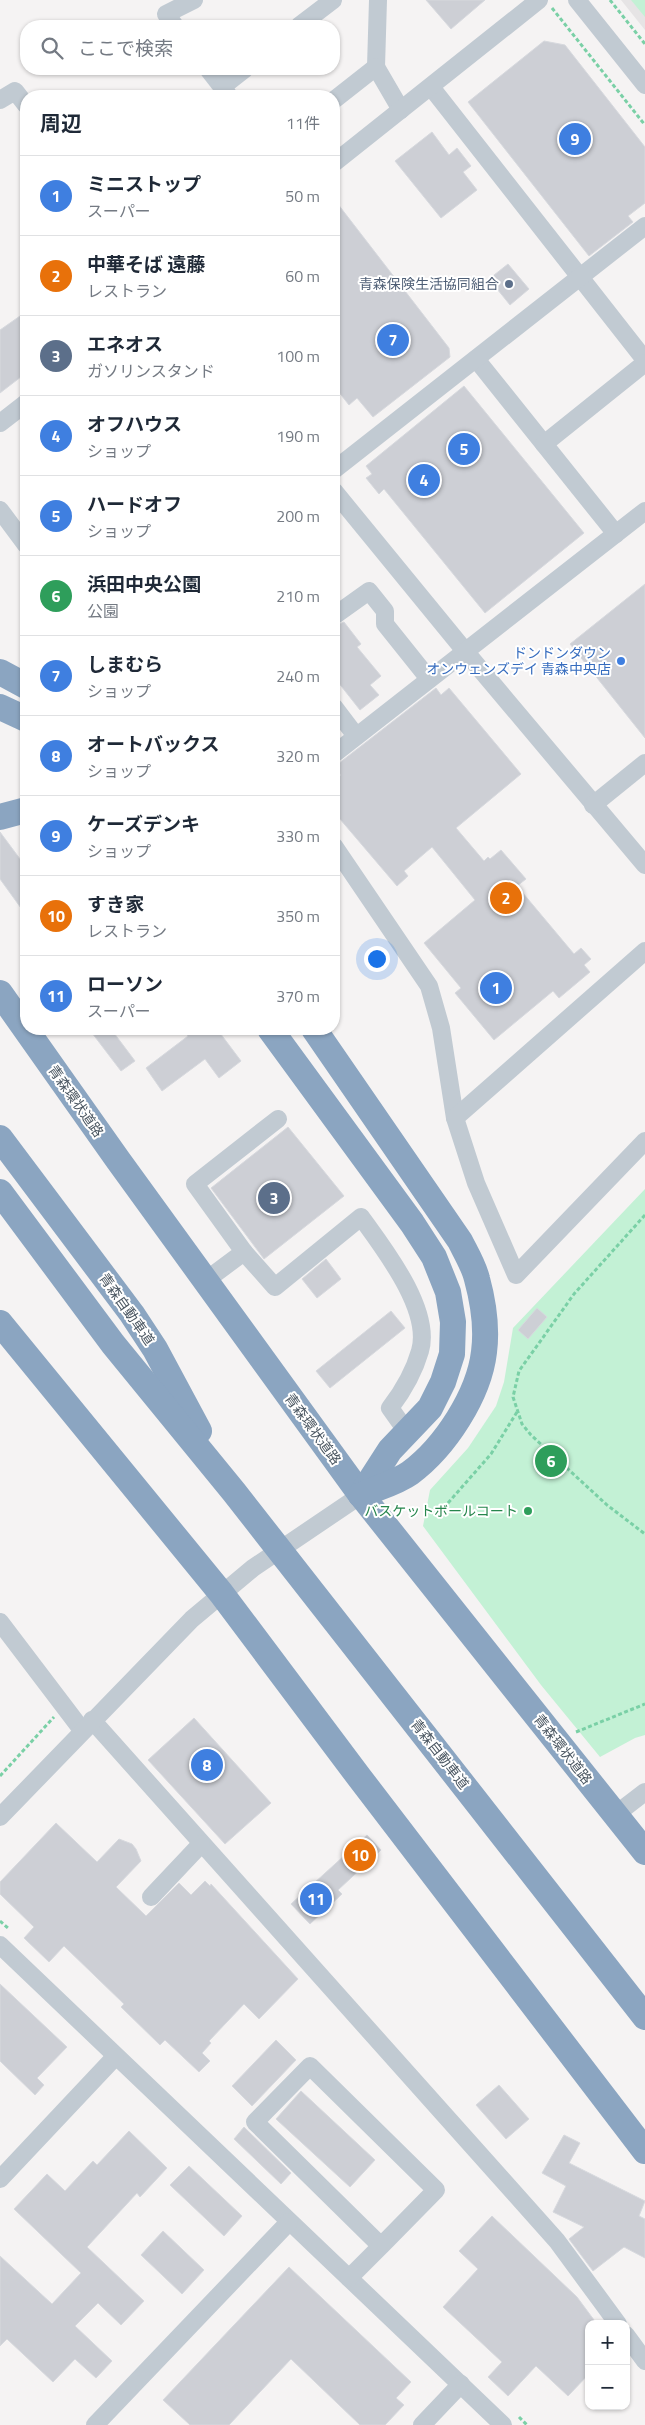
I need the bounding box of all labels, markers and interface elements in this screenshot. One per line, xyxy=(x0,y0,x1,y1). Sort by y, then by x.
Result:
search box xyxy=(20,20,340,75)
text: ここで検索 xyxy=(78,33,173,62)
icon: search xyxy=(38,34,66,62)
text: 周辺 xyxy=(40,107,82,139)
text: 11件 xyxy=(286,111,320,135)
pin: 9 xyxy=(559,120,591,158)
text: ミニストップ xyxy=(87,169,201,198)
text: 1 xyxy=(52,184,60,208)
text: 50 m xyxy=(285,184,320,208)
text: スーパー xyxy=(87,199,151,223)
text: 中華そば 遠藤 xyxy=(87,249,205,278)
text: 2 xyxy=(52,264,60,288)
text: 60 m xyxy=(285,264,320,288)
place label: 青森保険生活協同組合 xyxy=(359,273,499,294)
marker: 青森保険生活協同組合 xyxy=(503,278,515,290)
text: レストラン xyxy=(87,279,167,303)
pin: 7 xyxy=(377,321,409,359)
text: エネオス xyxy=(87,329,163,358)
text: 3 xyxy=(52,344,60,368)
text: 100 m xyxy=(276,344,320,368)
text: ガソリンスタンド xyxy=(87,359,215,383)
text: オフハウス xyxy=(87,409,182,438)
text: 4 xyxy=(52,424,60,448)
text: 190 m xyxy=(276,424,320,448)
pin: 5 xyxy=(448,430,480,468)
text: ショップ xyxy=(87,439,151,463)
pin: 4 xyxy=(408,461,440,499)
text: ハードオフ xyxy=(87,489,182,518)
text: 5 xyxy=(52,504,60,528)
text: 200 m xyxy=(276,504,320,528)
text: ショップ xyxy=(87,519,151,543)
text: 浜田中央公園 xyxy=(87,569,201,598)
text: 6 xyxy=(52,584,60,608)
text: 210 m xyxy=(276,584,320,608)
text: 公園 xyxy=(87,599,119,623)
place label: ドンドンダウン オンウェンズデイ 青森中央店 xyxy=(426,642,611,679)
text: しまむら xyxy=(87,649,163,678)
marker: ドンドンダウン オンウェンズデイ 青森中央店 xyxy=(615,655,627,667)
text: 7 xyxy=(52,664,60,688)
text: 240 m xyxy=(276,664,320,688)
text: ショップ xyxy=(87,679,151,703)
text: オートバックス xyxy=(87,729,219,758)
text: 8 xyxy=(52,744,60,768)
text: 320 m xyxy=(276,744,320,768)
text: ショップ xyxy=(87,759,151,783)
text: ケーズデンキ xyxy=(87,809,200,838)
text: 9 xyxy=(52,824,60,848)
text: 330 m xyxy=(276,824,320,848)
text: ショップ xyxy=(87,839,151,863)
pin: 2 xyxy=(490,879,522,917)
text: すき家 xyxy=(87,889,144,918)
text: 10 xyxy=(47,904,65,928)
text: 350 m xyxy=(276,904,320,928)
text: レストラン xyxy=(87,919,167,943)
your location xyxy=(364,946,390,972)
text: ローソン xyxy=(87,969,163,998)
pin: 1 xyxy=(480,969,512,1007)
text: 11 xyxy=(47,984,65,1008)
text: 370 m xyxy=(276,984,320,1008)
text: スーパー xyxy=(87,999,151,1023)
street label: 青森環状道路 xyxy=(44,1060,109,1141)
pin: 3 xyxy=(258,1179,290,1217)
street label: 青森自動車道 xyxy=(95,1268,160,1349)
street label: 青森環状道路 xyxy=(280,1389,347,1469)
pin: 6 xyxy=(535,1442,567,1480)
place label: バスケットボールコート xyxy=(364,1500,518,1521)
marker: バスケットボールコート xyxy=(522,1505,534,1517)
street label: 青森環状道路 xyxy=(529,1709,598,1788)
street label: 青森自動車道 xyxy=(406,1714,475,1793)
pin: 8 xyxy=(191,1746,223,1784)
pin: 10 xyxy=(344,1836,376,1874)
pin: 11 xyxy=(300,1880,332,1918)
map controls xyxy=(585,2320,630,2410)
button: + xyxy=(585,2320,630,2365)
button: − xyxy=(585,2365,630,2410)

